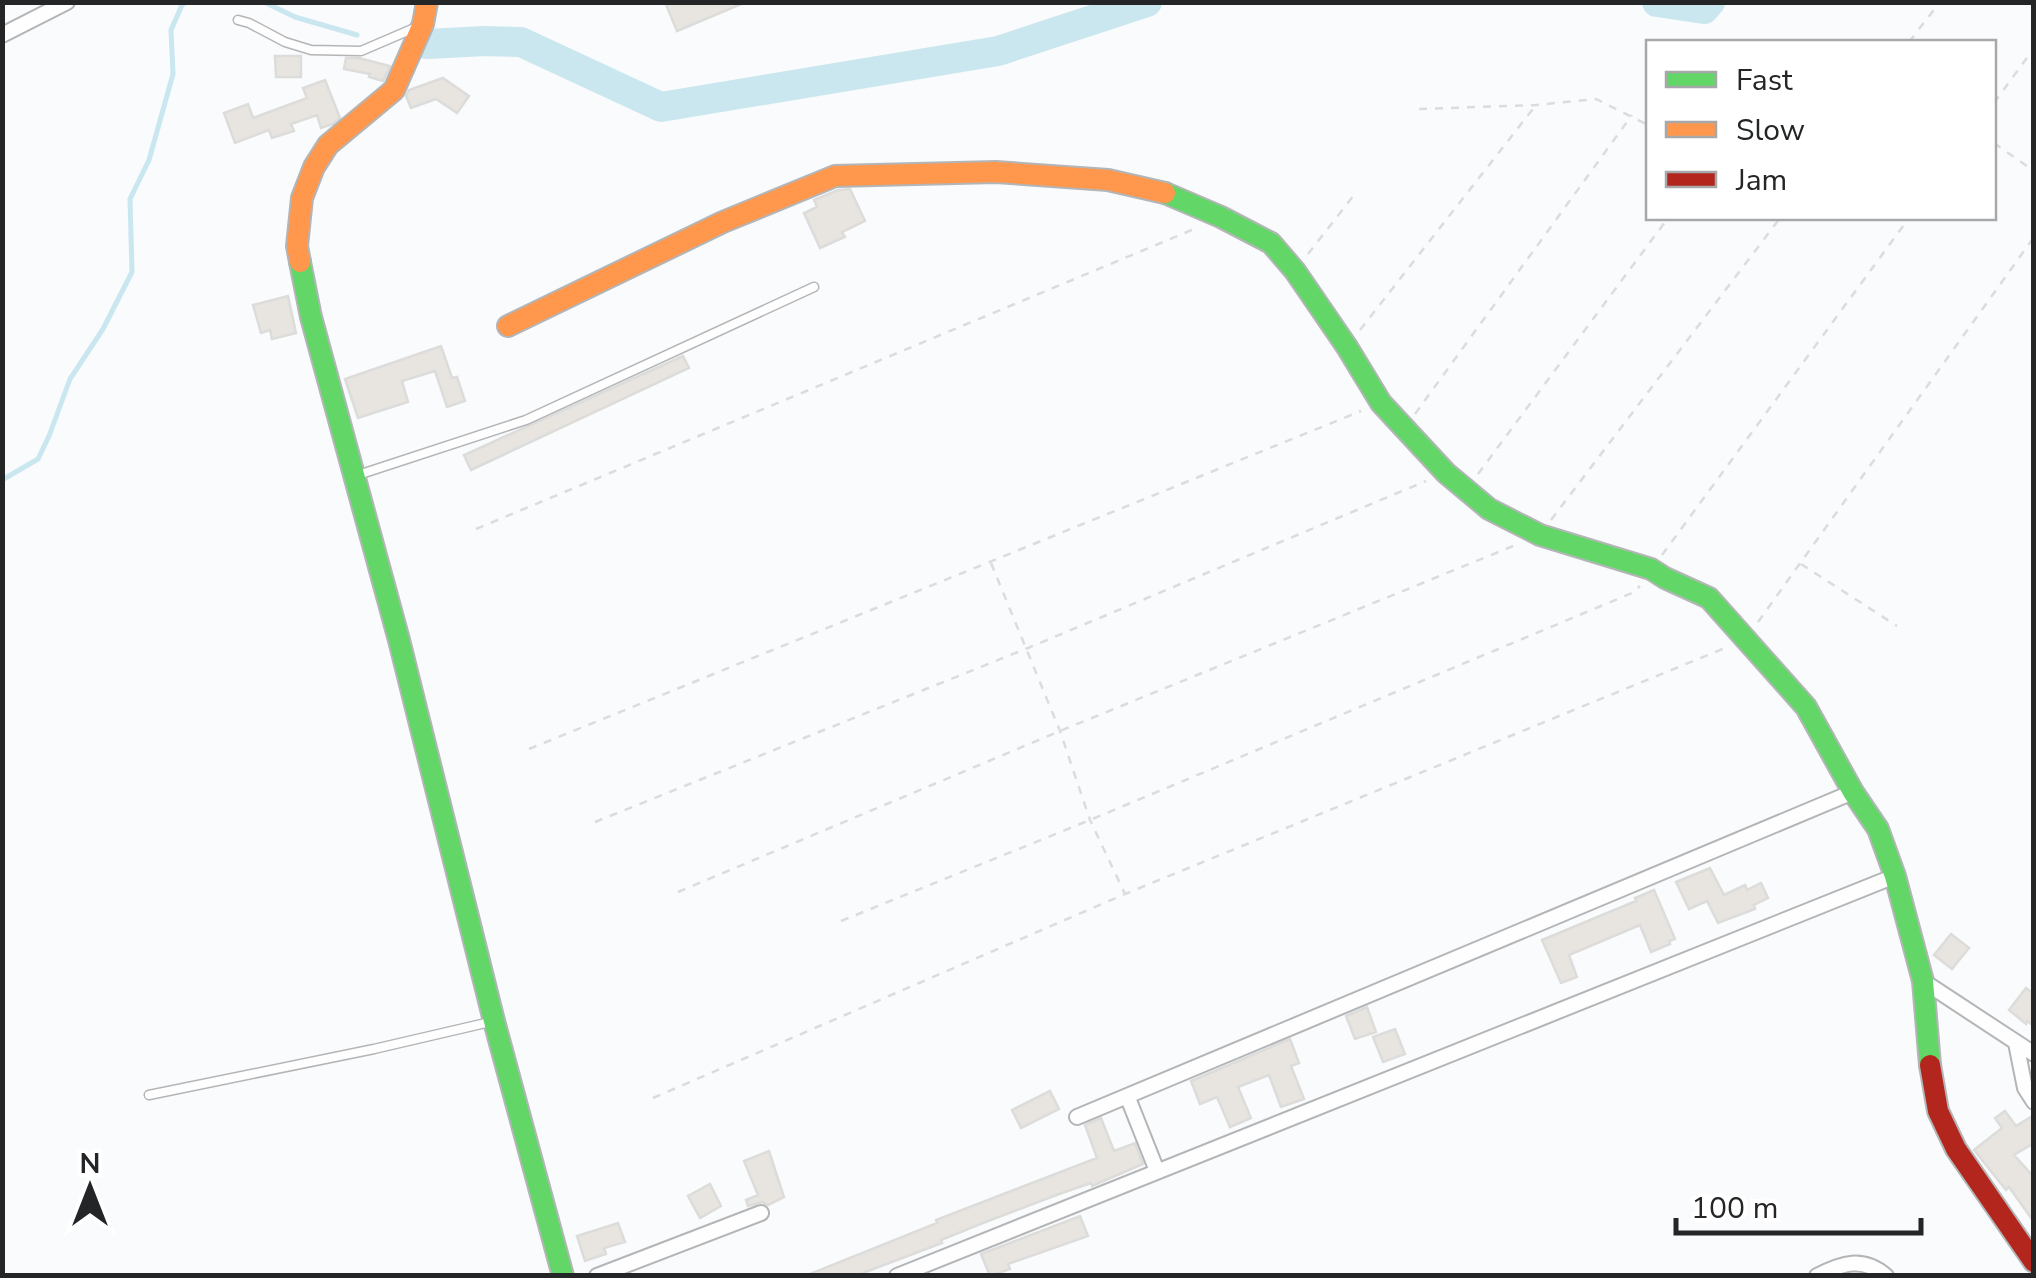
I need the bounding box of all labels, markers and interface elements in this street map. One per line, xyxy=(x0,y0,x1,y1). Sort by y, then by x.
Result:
legend xyxy=(1646,40,1996,220)
text: Fast xyxy=(1736,60,1793,101)
text: Slow xyxy=(1736,110,1805,151)
text: Jam xyxy=(1735,160,1787,201)
north arrow xyxy=(40,1138,140,1238)
text: N xyxy=(80,1145,100,1183)
scale bar xyxy=(1676,1173,1921,1235)
text: 100 m xyxy=(1691,1188,1778,1229)

